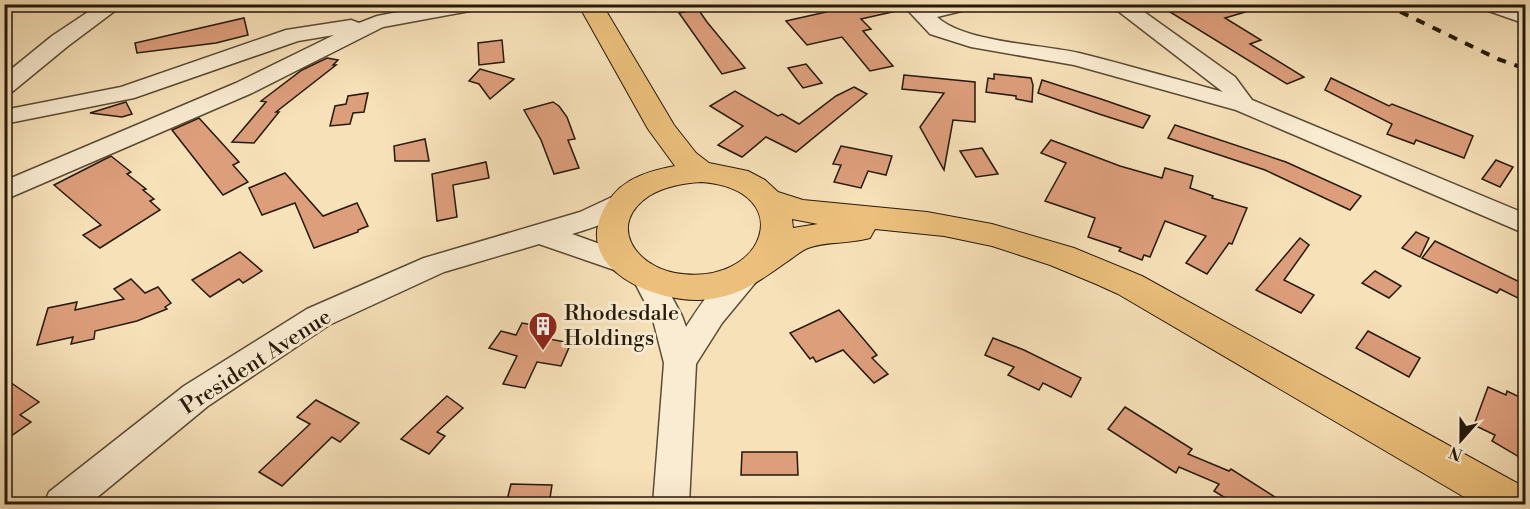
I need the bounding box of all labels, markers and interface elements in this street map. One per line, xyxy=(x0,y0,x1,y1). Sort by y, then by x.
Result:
place label: Rhodesdale Holdings xyxy=(564,300,679,352)
street label: President Avenue xyxy=(176,303,336,421)
building icon: Rhodesdale Holdings xyxy=(527,310,559,352)
north arrow xyxy=(1431,410,1491,470)
text: N xyxy=(1446,441,1465,465)

